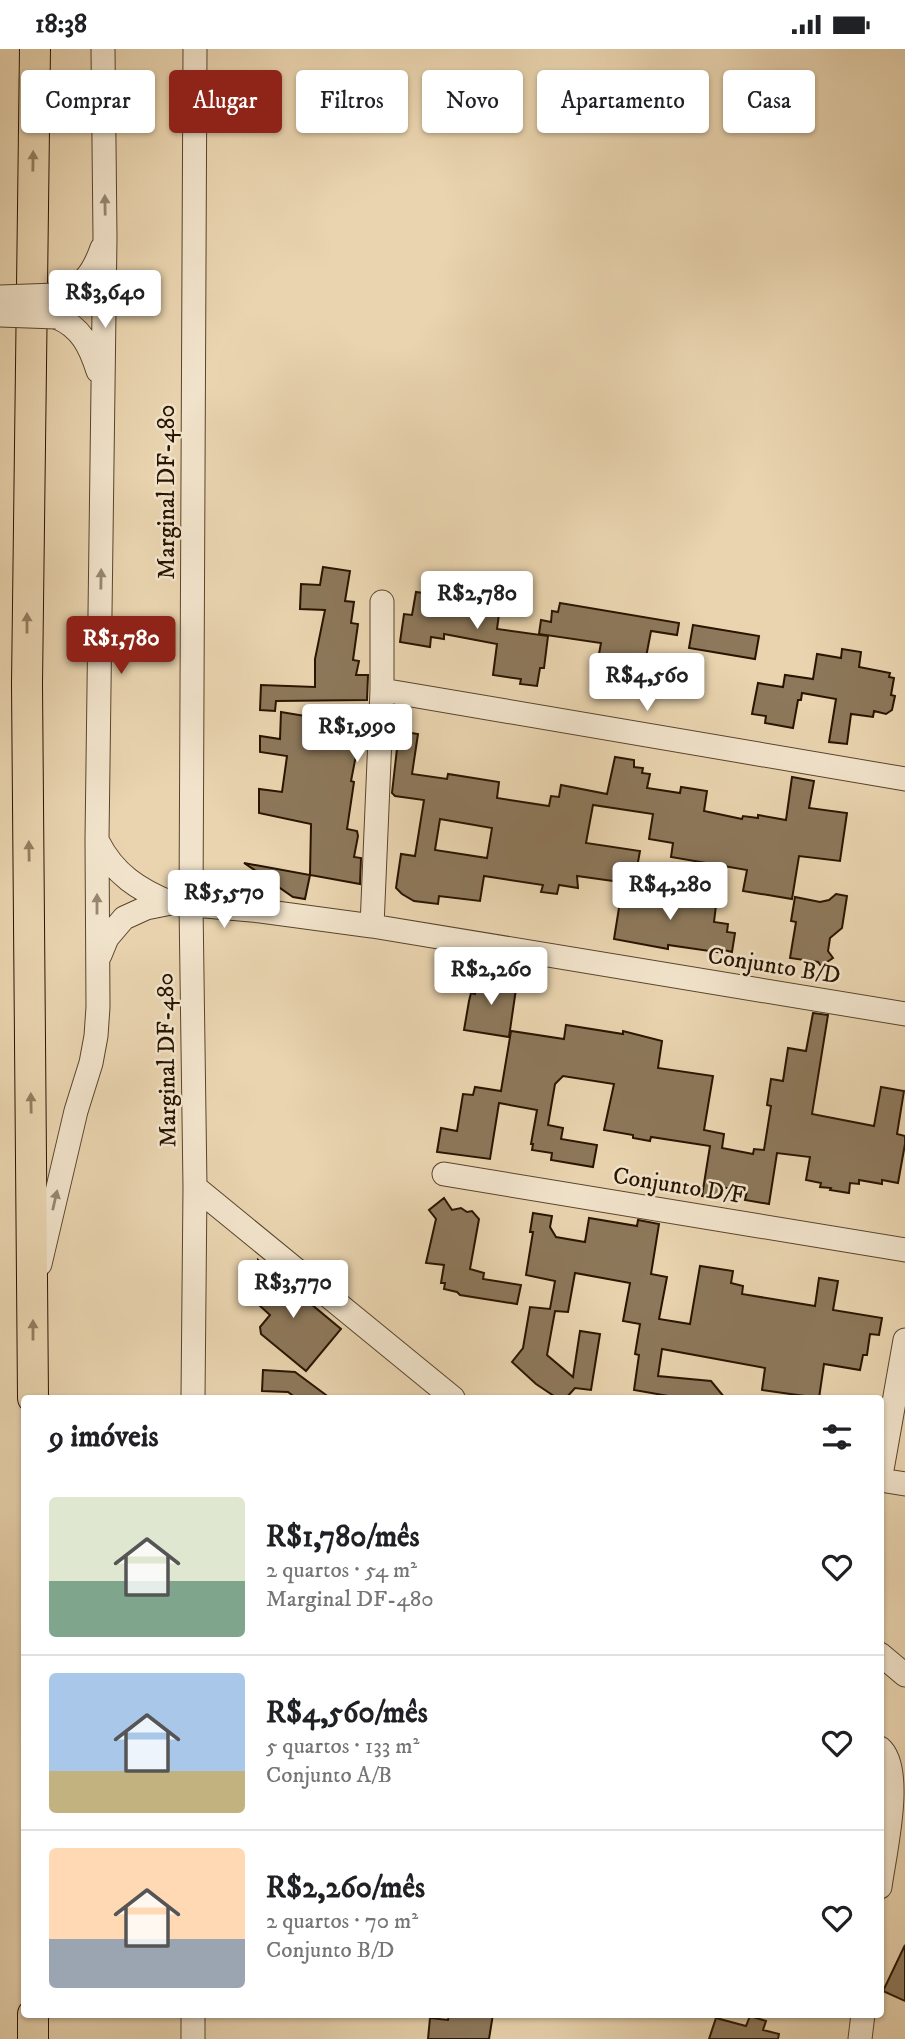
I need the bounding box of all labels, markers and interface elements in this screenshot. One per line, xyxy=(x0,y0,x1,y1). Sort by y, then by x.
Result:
text: 18:38 xyxy=(35,8,87,41)
chip: Comprar xyxy=(21,70,155,133)
chip: Alugar xyxy=(169,70,282,133)
chip: Filtros xyxy=(296,70,408,133)
chip: Novo xyxy=(422,70,523,133)
chip: Apartamento xyxy=(537,70,709,133)
chip: Casa xyxy=(723,70,815,133)
one-way arrow xyxy=(27,149,39,171)
one-way arrow xyxy=(99,193,111,215)
pin: R$3,640 xyxy=(40,271,170,330)
text: R$3,640 xyxy=(65,278,145,307)
street label: Marginal DF-480 xyxy=(152,405,182,579)
one-way arrow xyxy=(95,568,106,590)
pin: R$2,780 xyxy=(412,571,542,631)
text: R$2,780 xyxy=(437,579,517,608)
one-way arrow xyxy=(22,612,33,634)
pin: R$1,780 xyxy=(56,617,186,676)
text: R$1,780 xyxy=(82,624,160,653)
pin: R$4,560 xyxy=(582,653,712,713)
text: R$4,560 xyxy=(605,661,689,690)
pin: R$1,990 xyxy=(292,705,422,764)
text: R$1,990 xyxy=(318,712,396,741)
one-way arrow xyxy=(23,839,35,861)
pin: R$4,280 xyxy=(605,863,735,922)
text: R$4,280 xyxy=(628,870,712,899)
pin: R$5,570 xyxy=(159,871,289,930)
text: R$5,570 xyxy=(184,878,264,907)
one-way arrow xyxy=(92,893,103,915)
street label: Conjunto B/D xyxy=(705,941,843,991)
pin: R$2,260 xyxy=(426,947,556,1007)
text: R$2,260 xyxy=(450,955,532,984)
street label: Marginal DF-480 xyxy=(150,972,184,1148)
one-way arrow xyxy=(25,1091,37,1113)
street label: Conjunto D/F xyxy=(611,1161,748,1211)
one-way arrow xyxy=(50,1189,61,1211)
pin: R$3,770 xyxy=(228,1261,358,1320)
text: R$3,770 xyxy=(254,1268,332,1297)
one-way arrow xyxy=(27,1319,39,1341)
icon: filters xyxy=(818,1418,856,1456)
text: 9 imóveis xyxy=(49,1419,158,1456)
text: R$1,780/mês xyxy=(266,1519,420,1556)
icon: home xyxy=(105,1525,189,1609)
icon: heart xyxy=(818,1548,856,1586)
text: 2 quartos · 54 m² xyxy=(266,1556,417,1585)
text: Marginal DF-480 xyxy=(266,1585,434,1614)
text: R$4,560/mês xyxy=(266,1695,428,1732)
icon: home xyxy=(105,1701,189,1785)
icon: heart xyxy=(818,1724,856,1762)
text: 5 quartos · 133 m² xyxy=(266,1732,419,1761)
text: Conjunto A/B xyxy=(266,1761,392,1790)
text: R$2,260/mês xyxy=(266,1870,425,1907)
icon: home xyxy=(105,1876,189,1960)
icon: heart xyxy=(818,1899,856,1937)
text: 2 quartos · 70 m² xyxy=(266,1907,418,1936)
text: Conjunto B/D xyxy=(266,1936,394,1965)

